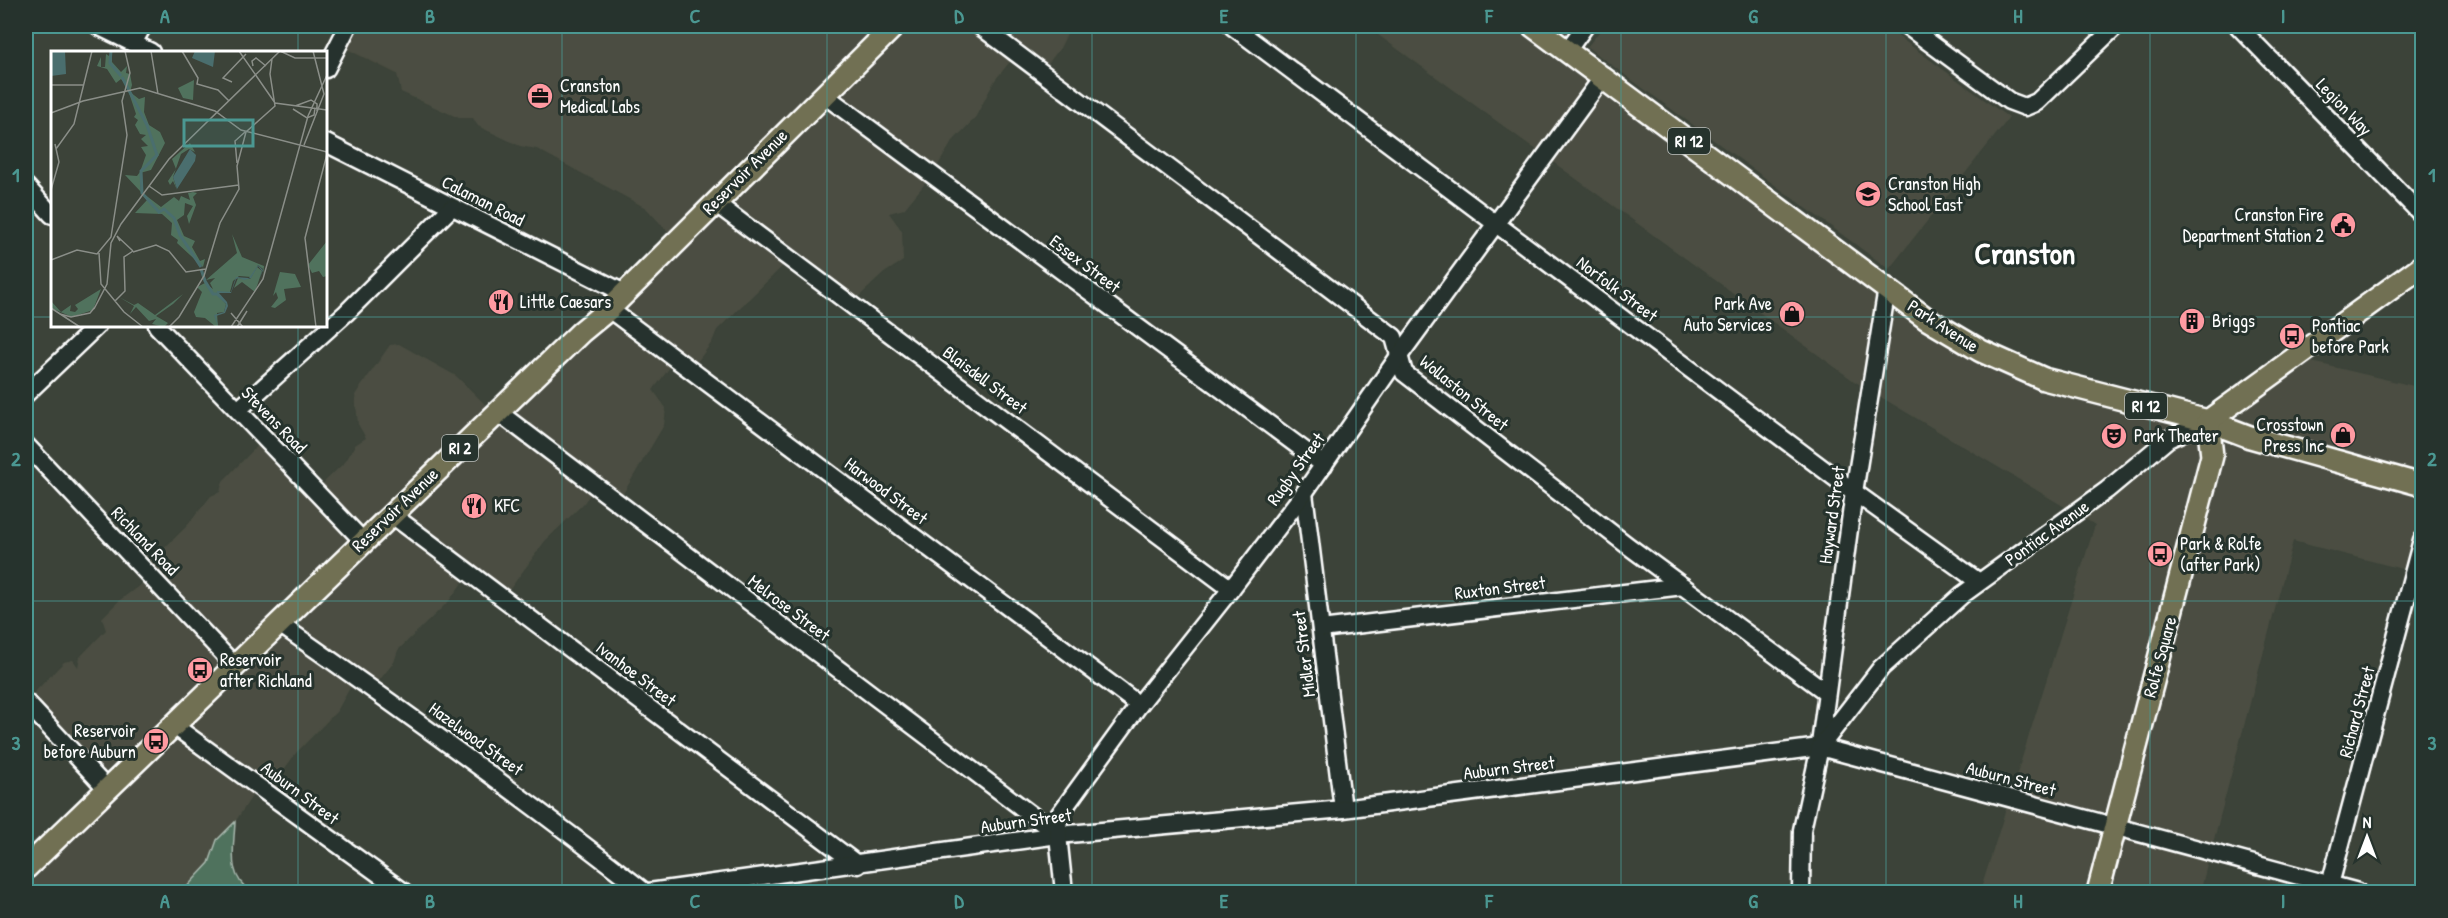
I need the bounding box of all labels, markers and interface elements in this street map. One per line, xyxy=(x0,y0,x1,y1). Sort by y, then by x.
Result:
text: A xyxy=(160,2,170,29)
text: B xyxy=(425,2,435,29)
text: C xyxy=(690,2,701,29)
text: D xyxy=(954,2,964,29)
text: E xyxy=(1220,2,1229,29)
text: F xyxy=(1484,2,1494,29)
text: G xyxy=(1748,2,1758,29)
text: H xyxy=(2013,2,2023,29)
text: I xyxy=(2281,2,2285,29)
inset map xyxy=(51,51,327,327)
street label: Legion Way xyxy=(2311,72,2378,141)
place label: Cranston Medical Labs xyxy=(560,73,640,119)
office icon: Cranston Medical Labs xyxy=(525,81,555,111)
street label: Reservoir Avenue xyxy=(696,123,793,220)
road number: RI 12 xyxy=(1668,128,1710,154)
text: 1 xyxy=(12,161,20,188)
text: 1 xyxy=(2428,161,2436,188)
street label: Calaman Road xyxy=(438,169,529,232)
place label: Cranston High School East xyxy=(1888,171,1981,217)
school or university icon: Cranston High School East xyxy=(1853,179,1883,209)
place label: Cranston Fire Department Station 2 xyxy=(2183,202,2325,248)
public building icon: Cranston Fire Department Station 2 xyxy=(2328,210,2358,240)
street label: Essex Street xyxy=(1045,229,1127,299)
district label: Cranston xyxy=(1975,233,2075,273)
street label: Norfolk Street xyxy=(1572,250,1664,328)
restaurant icon: Little Caesars xyxy=(486,287,516,317)
place label: Little Caesars xyxy=(520,289,611,314)
place label: Park Ave Auto Services xyxy=(1684,291,1772,337)
street label: Park Avenue xyxy=(1903,293,1984,358)
shop icon: Park Ave Auto Services xyxy=(1777,299,1807,329)
building icon: Briggs xyxy=(2177,306,2207,336)
place label: Briggs xyxy=(2212,308,2255,333)
place label: Pontiac before Park xyxy=(2312,313,2389,359)
bus stop icon: Pontiac before Park xyxy=(2277,321,2307,351)
street label: Blaisdell Street xyxy=(938,340,1033,420)
street label: Wollaston Street xyxy=(1415,349,1515,437)
street label: Stevens Road xyxy=(236,381,313,459)
road number: RI 12 xyxy=(2125,393,2167,419)
place label: Crosstown Press Inc xyxy=(2256,412,2324,458)
shop icon: Crosstown Press Inc xyxy=(2328,420,2358,450)
theatre icon: Park Theater xyxy=(2099,421,2129,451)
place label: Park Theater xyxy=(2134,423,2219,448)
street label: Rugby Street xyxy=(1261,427,1331,510)
road number: RI 2 xyxy=(442,435,478,461)
text: 2 xyxy=(11,445,21,472)
text: 2 xyxy=(2427,445,2437,472)
street label: Harwood Street xyxy=(840,451,934,531)
street label: Reservoir Avenue xyxy=(346,462,443,557)
street label: Hayward Street xyxy=(1812,464,1851,565)
restaurant icon: KFC xyxy=(459,491,489,521)
place label: KFC xyxy=(494,493,520,518)
street label: Pontiac Avenue xyxy=(2000,494,2094,572)
street label: Richland Road xyxy=(106,501,185,581)
place label: Park & Rolfe (after Park) xyxy=(2180,531,2262,577)
bus stop icon: Park & Rolfe (after Park) xyxy=(2145,539,2175,569)
street label: Melrose Street xyxy=(743,568,836,647)
street label: Ruxton Street xyxy=(1453,569,1547,605)
street label: Midler Street xyxy=(1286,609,1321,699)
street label: Rolfe Square xyxy=(2137,614,2182,700)
street label: Ivanhoe Street xyxy=(591,635,682,713)
place label: Reservoir after Richland xyxy=(220,647,312,693)
bus stop icon: Reservoir after Richland xyxy=(185,655,215,685)
street label: Richard Street xyxy=(2332,663,2381,760)
street label: Hazelwood Street xyxy=(424,696,529,782)
place label: Reservoir before Auburn xyxy=(44,718,136,764)
bus stop icon: Reservoir before Auburn xyxy=(141,726,171,756)
text: 3 xyxy=(12,729,21,756)
text: 3 xyxy=(2428,729,2437,756)
street label: Auburn Street xyxy=(1462,749,1557,785)
street label: Auburn Street xyxy=(256,755,345,831)
street label: Auburn Street xyxy=(1964,755,2059,803)
street label: Auburn Street xyxy=(979,802,1074,839)
north arrow xyxy=(2337,807,2397,867)
text: N xyxy=(2363,811,2372,833)
text: A xyxy=(160,887,170,914)
text: B xyxy=(425,887,435,914)
text: C xyxy=(690,887,701,914)
text: D xyxy=(954,887,964,914)
text: E xyxy=(1220,887,1229,914)
text: F xyxy=(1484,887,1494,914)
text: G xyxy=(1748,887,1758,914)
text: H xyxy=(2013,887,2023,914)
text: I xyxy=(2281,887,2285,914)

